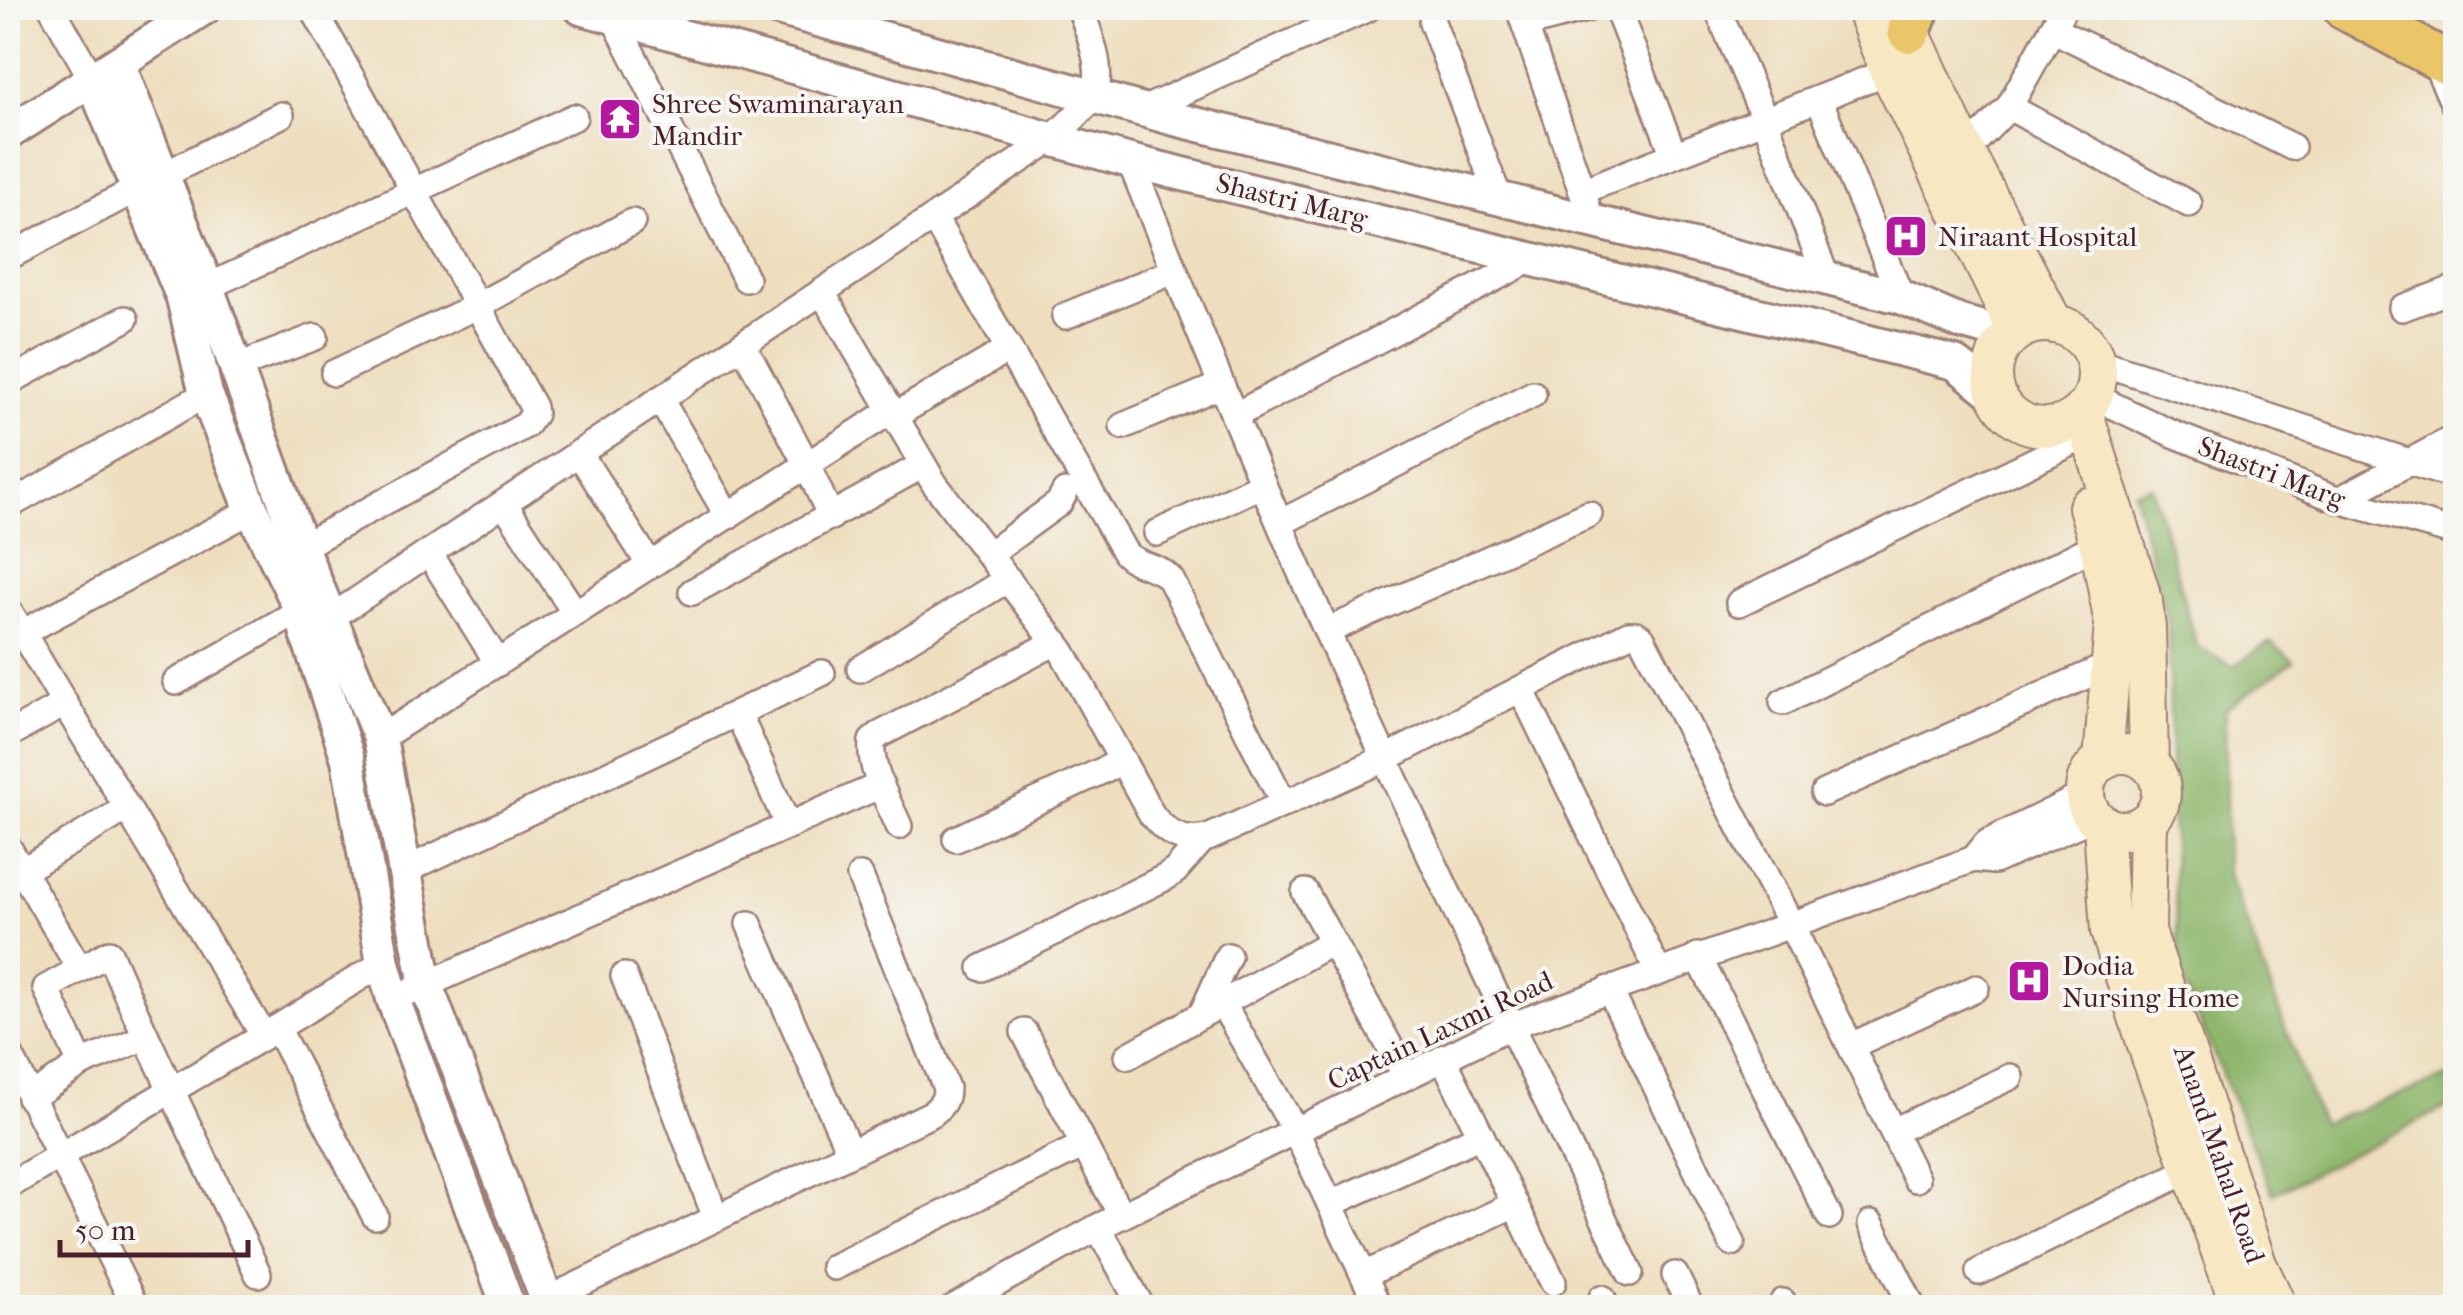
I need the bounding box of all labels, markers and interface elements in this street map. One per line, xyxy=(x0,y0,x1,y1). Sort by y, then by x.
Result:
place label: Shree Swaminarayan Mandir xyxy=(652,87,904,152)
temple icon: Shree Swaminarayan Mandir xyxy=(597,96,643,142)
street label: Shastri Marg xyxy=(1213,166,1372,235)
hospital icon: Niraant Hospital xyxy=(1883,213,1929,259)
place label: Niraant Hospital xyxy=(1938,220,2138,253)
street label: Shastri Marg xyxy=(2194,429,2351,516)
place label: Dodia Nursing Home xyxy=(2062,949,2239,1014)
hospital icon: Dodia Nursing Home xyxy=(2006,958,2052,1004)
street label: Captain Laxmi Road xyxy=(1322,963,1559,1097)
street label: Anand Mahal Road xyxy=(2166,1040,2272,1268)
scale bar xyxy=(60,1195,248,1257)
text: 50 m xyxy=(75,1213,136,1248)

